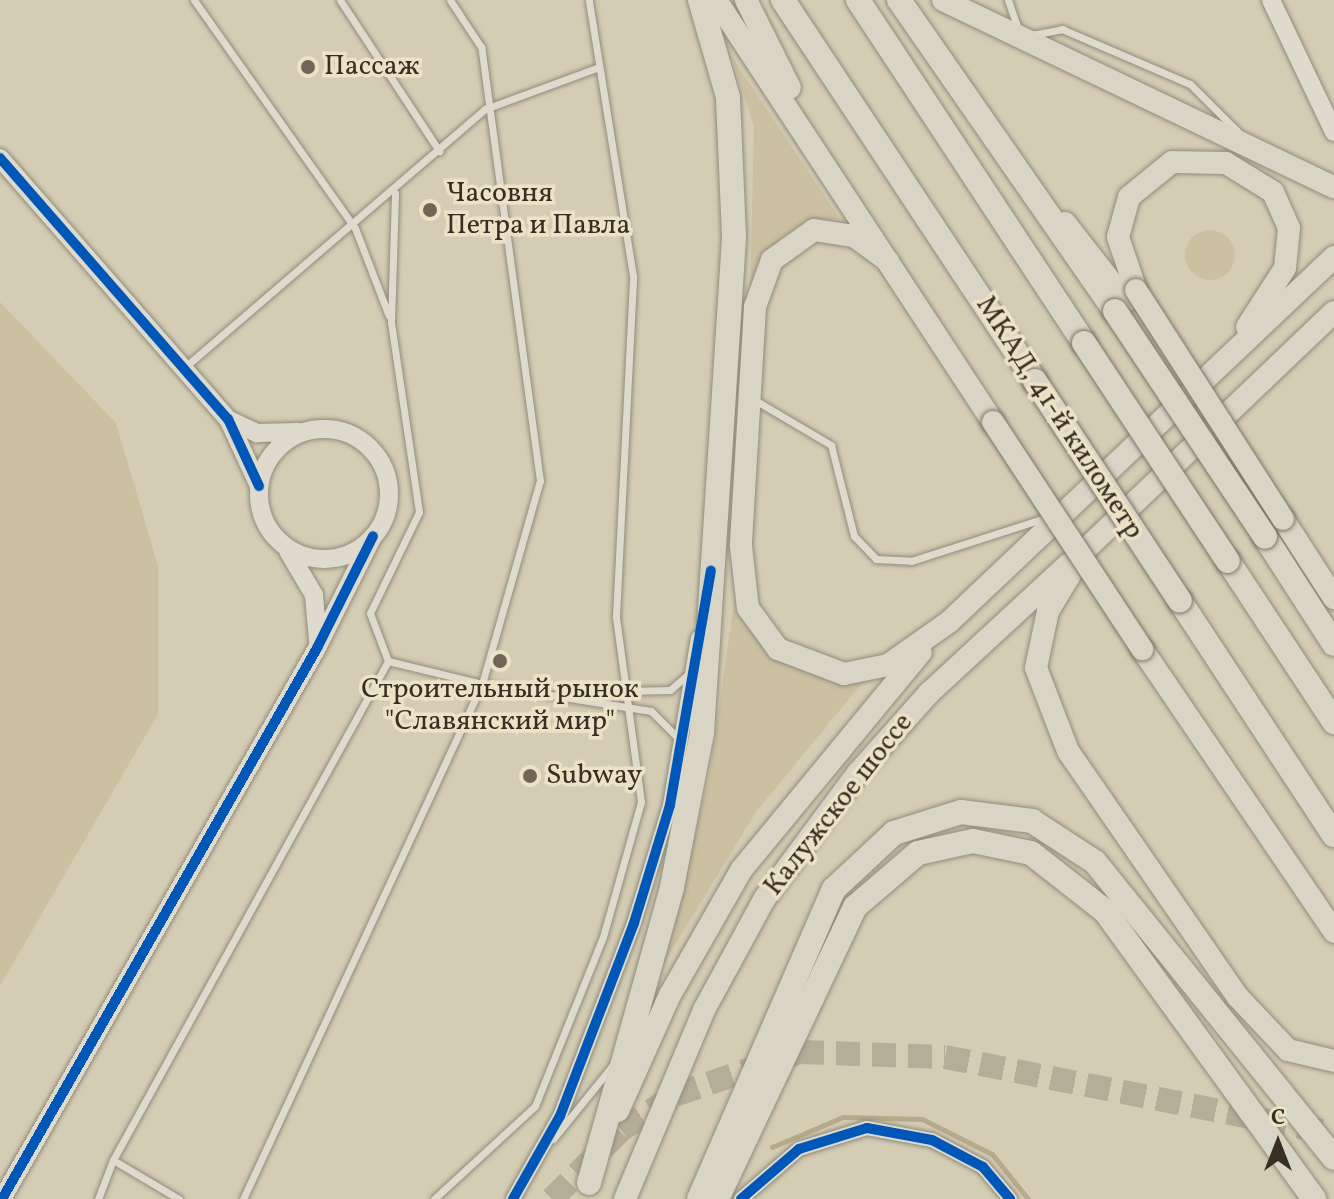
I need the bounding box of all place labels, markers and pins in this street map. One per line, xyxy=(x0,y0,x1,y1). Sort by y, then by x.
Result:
place label: Пассаж xyxy=(324,50,420,84)
marker: Пассаж xyxy=(299,58,317,76)
place label: Часовня Петра и Павла xyxy=(446,177,630,243)
marker: Часовня Петра и Павла xyxy=(421,201,439,219)
marker: Строительный рынок "Славянский мир" xyxy=(491,652,509,670)
place label: Строительный рынок "Славянский мир" xyxy=(361,673,639,739)
place label: Subway xyxy=(546,759,642,793)
marker: Subway xyxy=(521,767,539,785)

